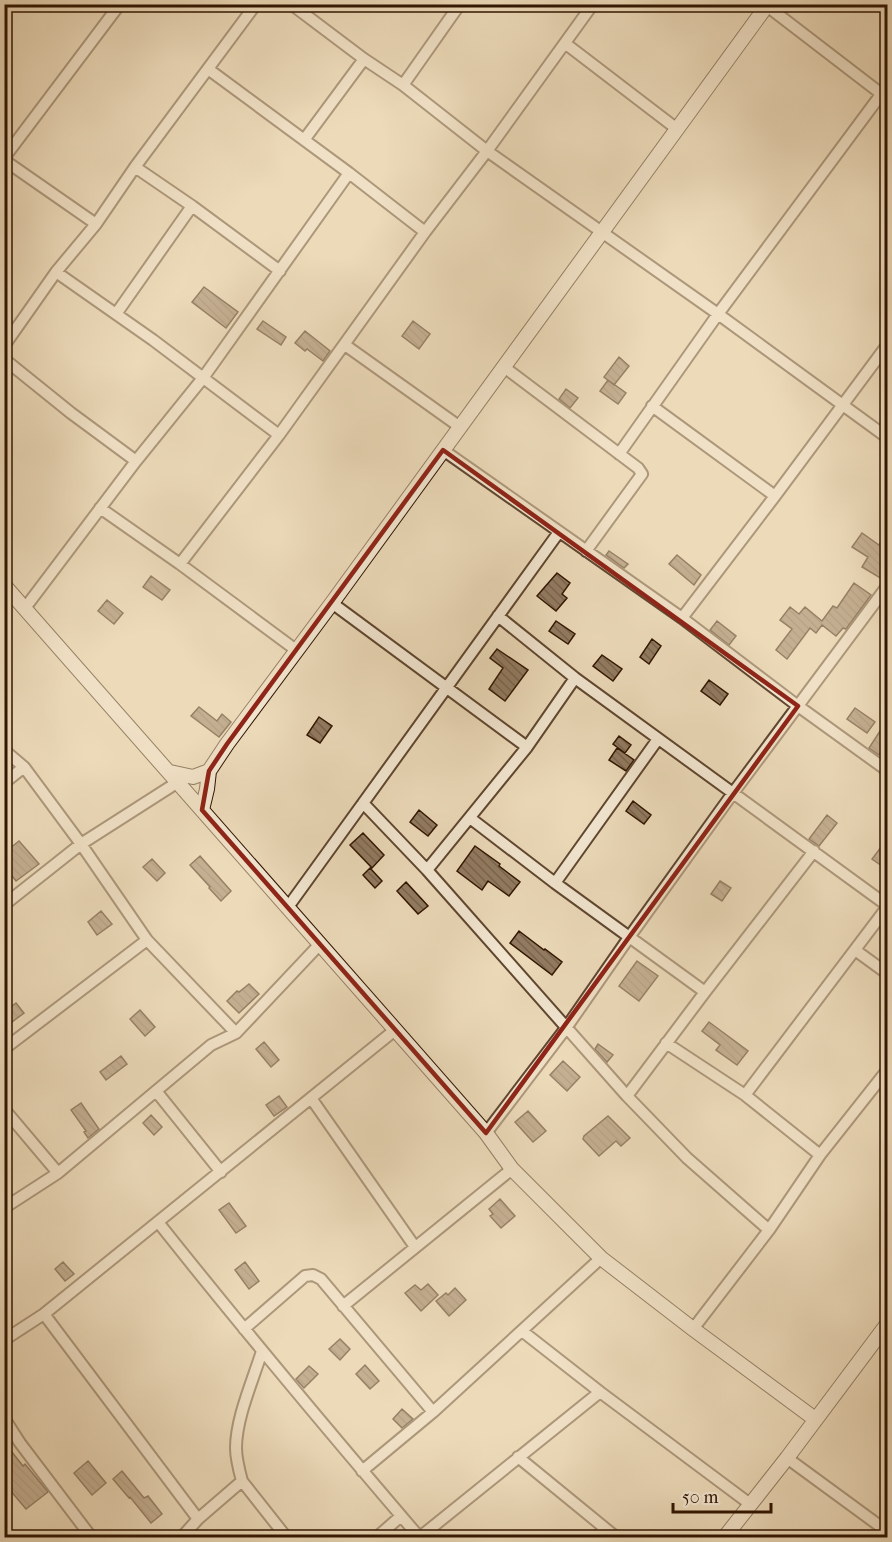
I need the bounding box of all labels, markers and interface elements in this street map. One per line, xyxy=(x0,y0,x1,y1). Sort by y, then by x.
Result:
scale bar xyxy=(673,1476,770,1514)
text: 50 m xyxy=(682,1487,719,1508)

